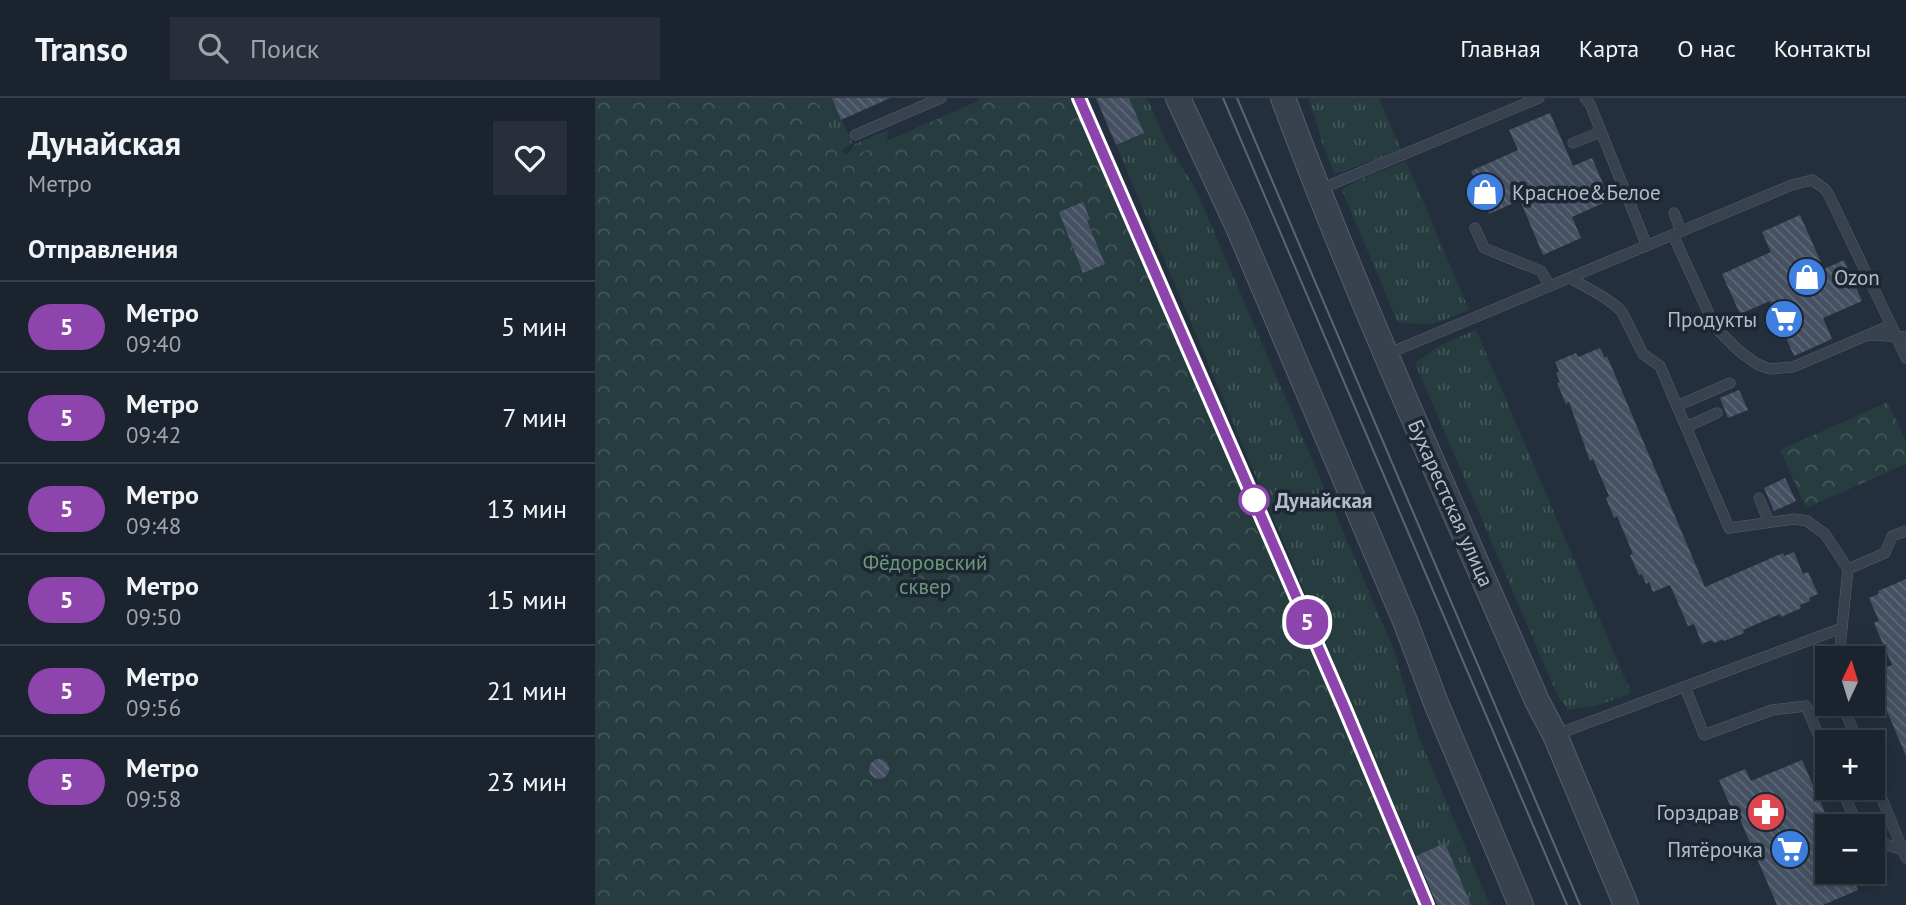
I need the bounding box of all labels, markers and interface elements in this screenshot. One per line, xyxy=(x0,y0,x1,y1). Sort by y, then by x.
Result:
search box xyxy=(170,17,660,80)
text: Transo xyxy=(35,27,128,70)
icon: search xyxy=(194,29,232,67)
text: Поиск xyxy=(250,32,319,65)
text: Главная xyxy=(1460,33,1541,64)
text: Карта xyxy=(1579,33,1639,64)
text: О нас xyxy=(1677,33,1736,64)
text: Контакты xyxy=(1774,33,1871,64)
text: Дунайская xyxy=(28,121,181,164)
button: heart xyxy=(493,121,567,195)
text: Метро xyxy=(28,169,92,198)
shop icon: Красное&Белое xyxy=(1464,171,1506,213)
place label: Красное&Белое xyxy=(1512,179,1661,206)
text: Отправления xyxy=(28,232,178,265)
shop icon: Ozon xyxy=(1786,256,1828,298)
place label: Ozon xyxy=(1834,264,1880,291)
text: Метро xyxy=(126,296,199,329)
supermarket icon: Продукты xyxy=(1763,298,1805,340)
place label: Продукты xyxy=(1667,306,1757,333)
text: 5 мин xyxy=(501,310,567,343)
text: 5 xyxy=(60,311,73,342)
text: 09:40 xyxy=(126,329,181,358)
text: Метро xyxy=(126,387,199,420)
text: 7 мин xyxy=(502,401,567,434)
text: 5 xyxy=(60,402,73,433)
street label: Бухарестская улица xyxy=(1402,415,1500,591)
text: 09:42 xyxy=(126,420,181,449)
text: Метро xyxy=(126,478,199,511)
marker: Дунайская xyxy=(1239,485,1269,515)
place label: Дунайская xyxy=(1275,487,1372,514)
text: 13 мин xyxy=(487,492,567,525)
text: 5 xyxy=(60,493,73,524)
text: 09:48 xyxy=(126,511,181,540)
park label: Фёдоровский сквер xyxy=(863,549,987,600)
text: Метро xyxy=(126,569,199,602)
text: 15 мин xyxy=(487,583,567,616)
text: 5 xyxy=(60,584,73,615)
line badge: 5 xyxy=(1284,599,1330,645)
text: 09:50 xyxy=(126,602,181,631)
text: 5 xyxy=(1300,606,1314,637)
north arrow xyxy=(1815,646,1885,716)
map controls xyxy=(1815,646,1885,884)
text: Метро xyxy=(126,660,199,693)
text: 21 мин xyxy=(487,674,567,707)
text: 5 xyxy=(60,675,73,706)
text: 09:56 xyxy=(126,693,181,722)
button: + xyxy=(1815,730,1885,800)
text: Метро xyxy=(126,751,199,784)
text: 23 мин xyxy=(487,765,567,798)
text: 5 xyxy=(60,766,73,797)
text: 09:58 xyxy=(126,784,181,813)
pharmacy icon: Горздрав xyxy=(1745,791,1787,833)
place label: Горздрав xyxy=(1657,799,1739,826)
button: − xyxy=(1815,814,1885,884)
supermarket icon: Пятёрочка xyxy=(1769,828,1811,870)
place label: Пятёрочка xyxy=(1667,836,1763,863)

